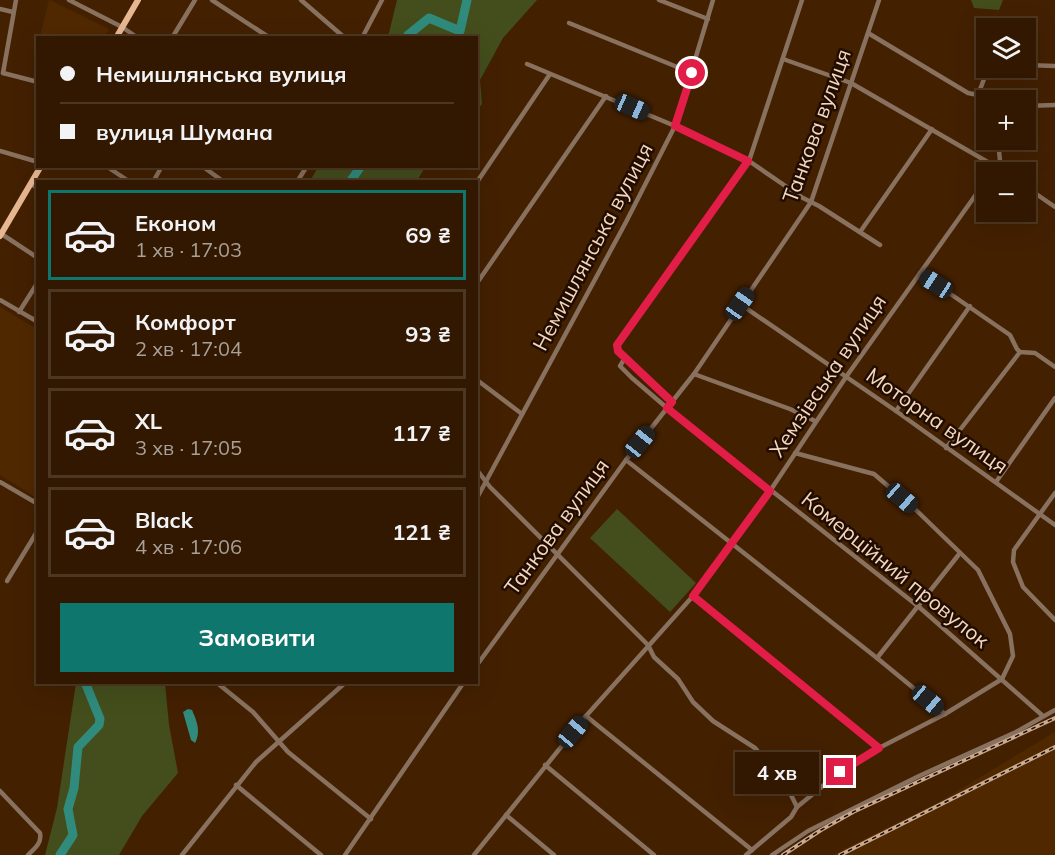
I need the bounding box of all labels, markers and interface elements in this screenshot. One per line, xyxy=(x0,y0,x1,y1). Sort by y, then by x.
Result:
map controls xyxy=(976,18,1036,222)
button: layers xyxy=(976,18,1036,78)
street label: Танкова вулиця xyxy=(776,45,856,206)
route start xyxy=(678,59,705,86)
text: Немишлянська вулиця xyxy=(96,60,347,88)
button: + xyxy=(976,90,1036,150)
car xyxy=(612,91,652,123)
text: вулиця Шумана xyxy=(96,118,273,146)
street label: Немишлянська вулиця xyxy=(526,138,658,355)
button: − xyxy=(976,162,1036,222)
icon: car xyxy=(63,208,117,262)
text: Економ xyxy=(135,209,216,237)
text: 69 ₴ xyxy=(405,221,451,249)
text: 1 хв · 17:03 xyxy=(135,237,242,262)
car xyxy=(916,267,956,301)
car xyxy=(722,284,758,324)
street label: Хемзівська вулиця xyxy=(763,289,891,462)
icon: car xyxy=(63,307,117,361)
text: Комфорт xyxy=(135,308,236,336)
text: 93 ₴ xyxy=(405,320,451,348)
text: 2 хв · 17:04 xyxy=(135,336,242,361)
street label: Моторна вулиця xyxy=(862,362,1014,479)
icon: car xyxy=(63,406,117,460)
text: XL xyxy=(135,407,162,435)
text: 117 ₴ xyxy=(392,419,451,447)
car xyxy=(622,422,658,462)
text: 3 хв · 17:05 xyxy=(135,435,242,460)
street label: Танкова вулиця xyxy=(498,453,614,599)
car xyxy=(883,479,921,517)
street label: Комерційний провулок xyxy=(797,486,995,653)
icon: car xyxy=(63,505,117,559)
text: Black xyxy=(135,506,193,534)
text: 121 ₴ xyxy=(392,518,451,546)
text: 4 хв · 17:06 xyxy=(135,534,242,559)
button: Замовити xyxy=(60,603,454,672)
car xyxy=(908,682,948,718)
car xyxy=(555,712,591,752)
callout: 4 хв xyxy=(735,751,819,793)
route end xyxy=(826,758,853,785)
text: 4 хв xyxy=(757,760,797,785)

